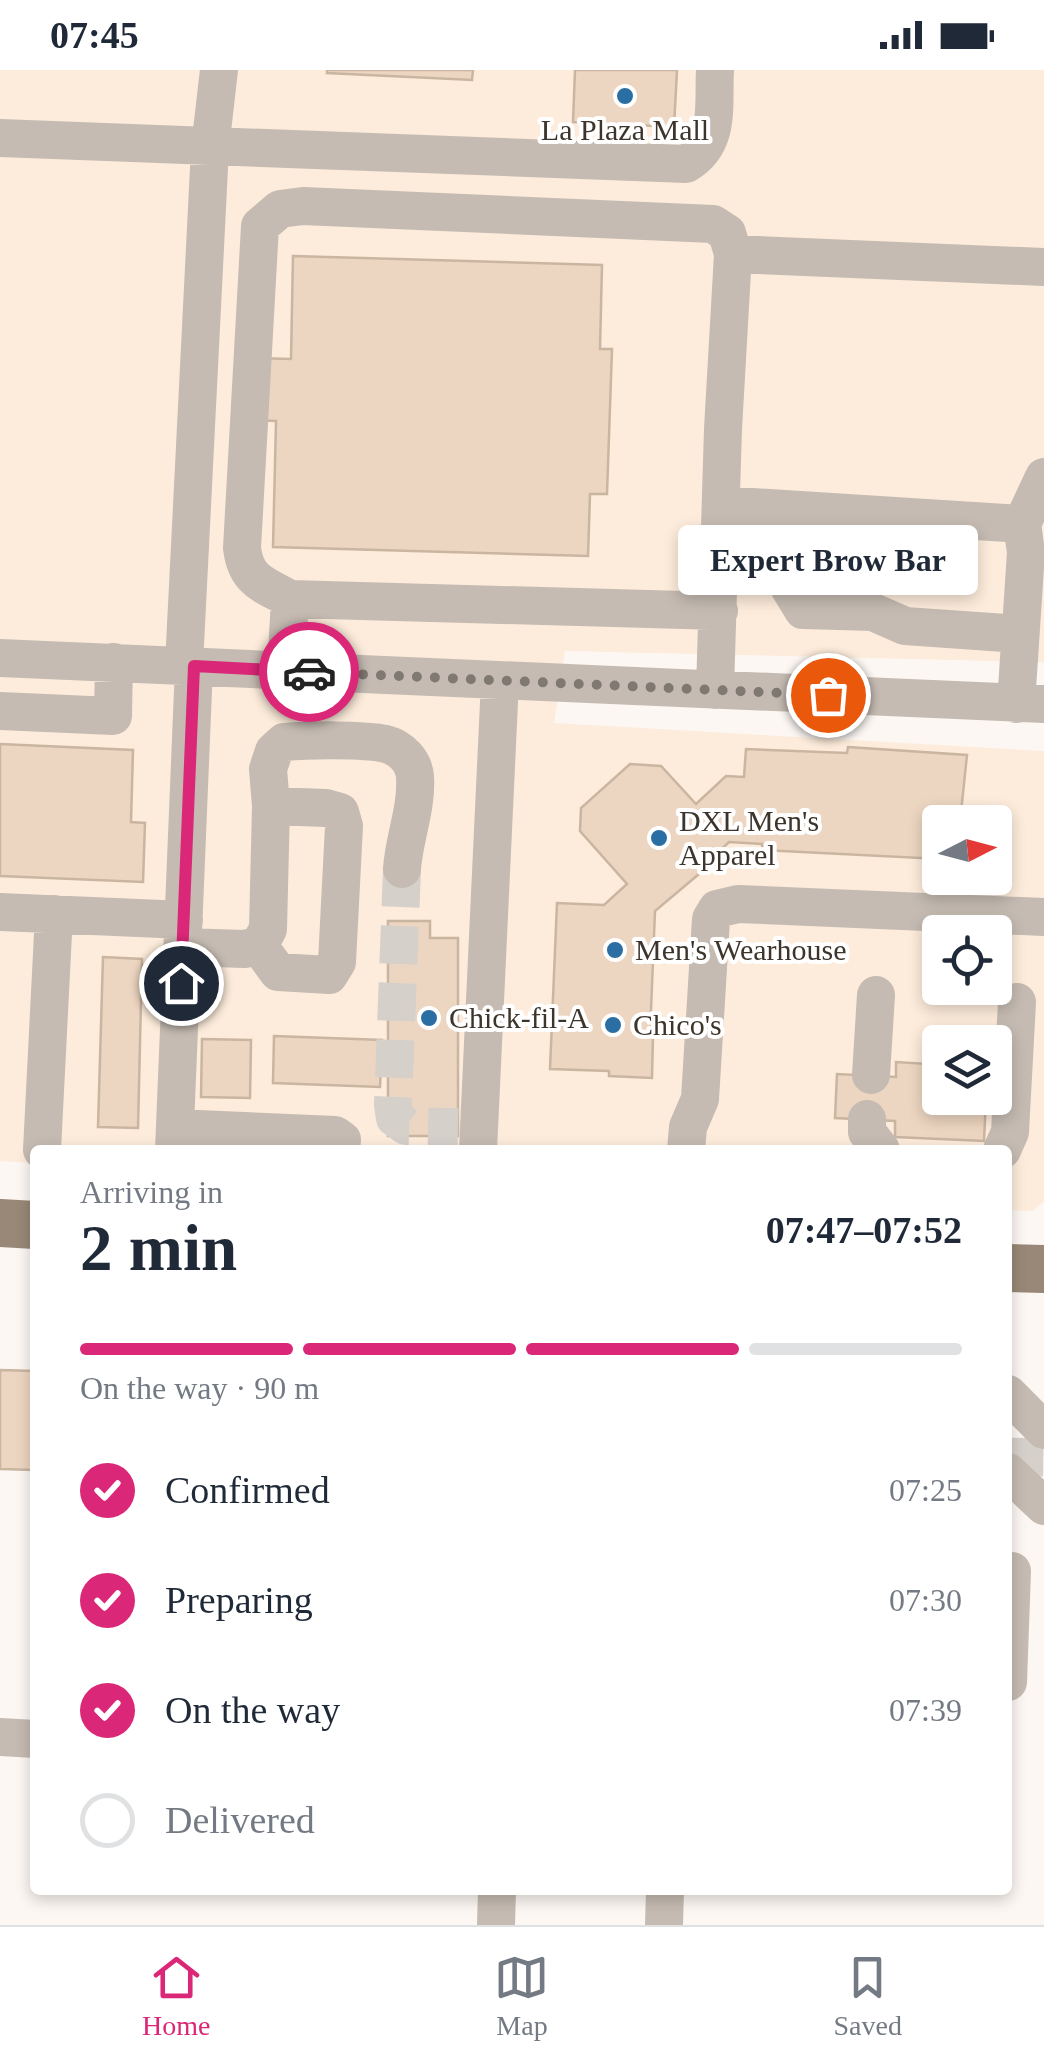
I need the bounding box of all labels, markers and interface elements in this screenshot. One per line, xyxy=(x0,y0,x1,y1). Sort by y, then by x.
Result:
text: 07:45 xyxy=(50,14,139,56)
marker: La Plaza Mall xyxy=(614,85,636,107)
place label: La Plaza Mall xyxy=(541,113,709,146)
callout: Expert Brow Bar xyxy=(678,525,978,595)
text: Expert Brow Bar xyxy=(710,542,946,578)
courier xyxy=(259,622,359,722)
icon: car xyxy=(282,645,337,700)
pin xyxy=(786,653,871,738)
icon: bag xyxy=(801,668,856,723)
place label: DXL Men's Apparel xyxy=(679,804,819,871)
north arrow xyxy=(922,805,1012,895)
map controls xyxy=(922,805,1012,1115)
marker: DXL Men's Apparel xyxy=(648,827,670,849)
button: locate xyxy=(922,915,1012,1005)
place label: Men's Wearhouse xyxy=(635,933,847,966)
marker: Men's Wearhouse xyxy=(604,939,626,961)
pin xyxy=(139,941,224,1026)
icon: home xyxy=(154,956,209,1011)
place label: Chick-fil-A xyxy=(449,1001,589,1034)
marker: Chick-fil-A xyxy=(418,1007,440,1029)
place label: Chico's xyxy=(633,1008,722,1041)
marker: Chico's xyxy=(602,1014,624,1036)
button: layers xyxy=(922,1025,1012,1115)
text: Arriving in xyxy=(80,1174,223,1210)
text: 07:47–07:52 xyxy=(766,1209,962,1251)
text: 2 min xyxy=(80,1212,237,1284)
text: On the way · 90 m xyxy=(80,1370,319,1406)
icon: check xyxy=(80,1463,135,1518)
text: Confirmed xyxy=(165,1469,330,1511)
text: 07:25 xyxy=(889,1472,962,1508)
icon: check xyxy=(80,1573,135,1628)
text: Preparing xyxy=(165,1579,313,1621)
text: 07:30 xyxy=(889,1582,962,1618)
icon: check xyxy=(80,1683,135,1738)
text: On the way xyxy=(165,1689,340,1731)
text: 07:39 xyxy=(889,1692,962,1728)
text: Delivered xyxy=(165,1799,315,1841)
tab: Home xyxy=(142,1950,210,2042)
tab: Map xyxy=(494,1950,549,2042)
tab: Saved xyxy=(834,1950,902,2042)

